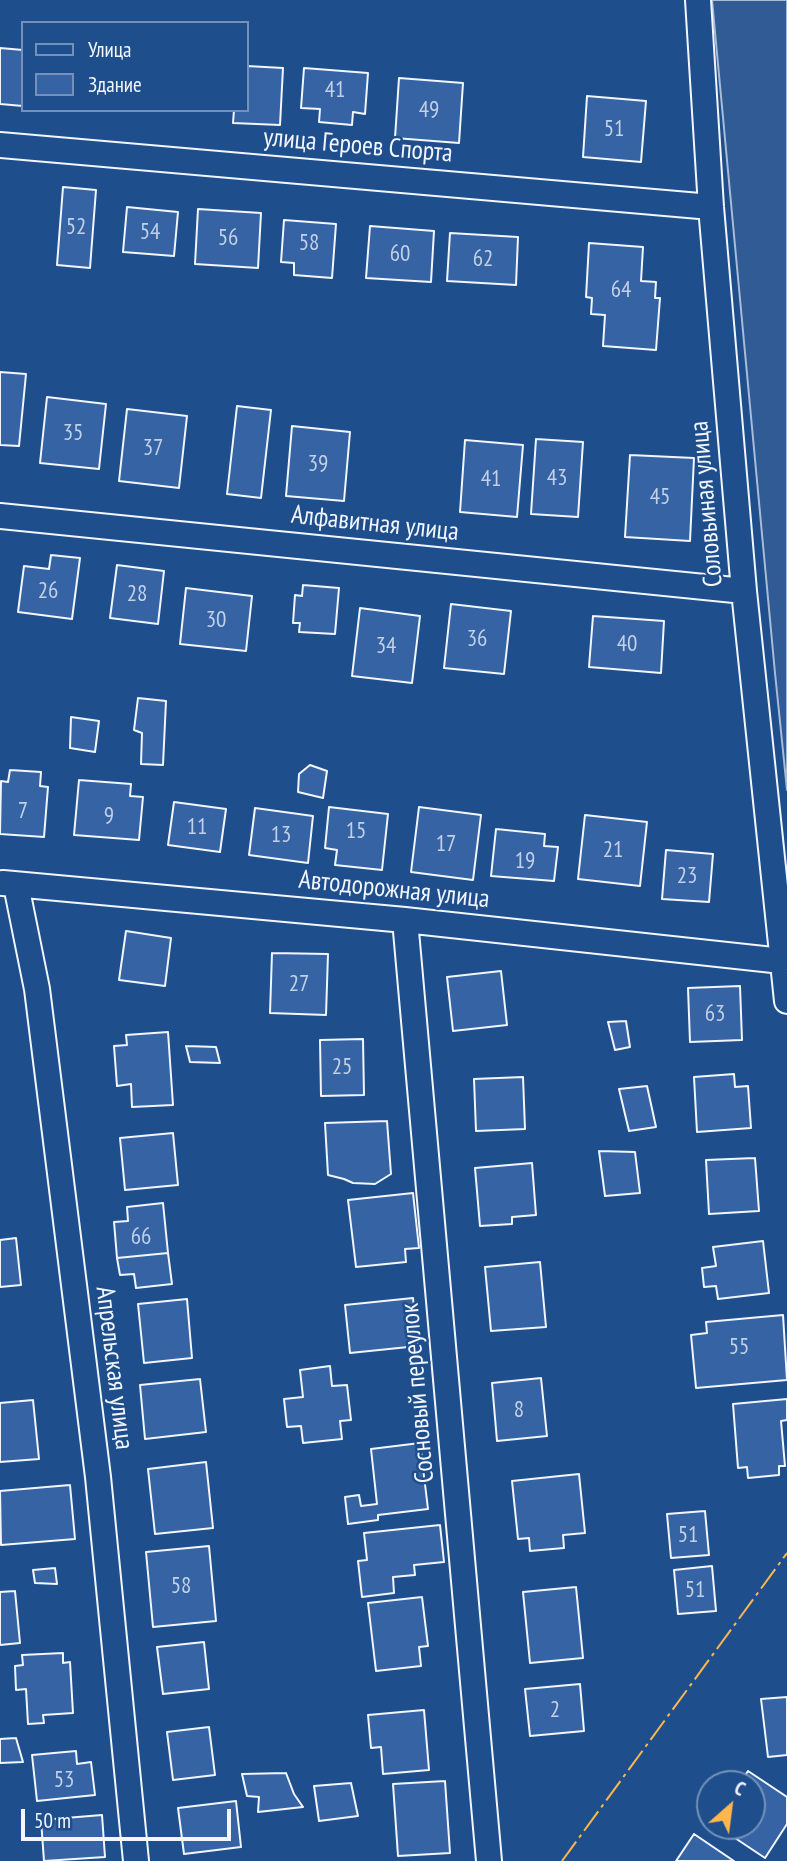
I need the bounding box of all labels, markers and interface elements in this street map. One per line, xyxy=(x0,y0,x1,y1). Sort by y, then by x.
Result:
legend xyxy=(21,21,248,112)
text: Улица xyxy=(88,36,131,63)
text: Здание xyxy=(88,71,142,98)
house number: 41 xyxy=(325,76,345,104)
house number: 49 xyxy=(419,96,439,124)
house number: 51 xyxy=(604,115,624,143)
street label: улица Героев Спорта xyxy=(262,122,454,170)
house number: 52 xyxy=(66,213,86,241)
house number: 54 xyxy=(140,218,160,246)
house number: 56 xyxy=(218,224,238,252)
house number: 58 xyxy=(299,229,319,257)
house number: 60 xyxy=(390,240,410,268)
house number: 62 xyxy=(473,245,493,273)
house number: 64 xyxy=(611,276,631,304)
house number: 35 xyxy=(63,419,83,447)
street label: Соловьиная улица xyxy=(684,420,730,588)
house number: 37 xyxy=(143,434,163,462)
house number: 39 xyxy=(308,450,328,478)
house number: 43 xyxy=(547,464,567,492)
house number: 41 xyxy=(481,465,501,493)
house number: 45 xyxy=(650,483,670,511)
street label: Алфавитная улица xyxy=(290,500,460,548)
house number: 26 xyxy=(38,577,58,605)
house number: 28 xyxy=(127,580,147,608)
house number: 30 xyxy=(206,606,226,634)
house number: 36 xyxy=(467,625,487,653)
house number: 40 xyxy=(617,630,637,658)
house number: 34 xyxy=(376,632,396,660)
house number: 7 xyxy=(18,797,28,825)
house number: 9 xyxy=(104,802,114,830)
house number: 11 xyxy=(187,813,207,841)
house number: 15 xyxy=(346,817,366,845)
house number: 13 xyxy=(271,821,291,849)
house number: 17 xyxy=(436,830,456,858)
house number: 21 xyxy=(603,836,623,864)
house number: 19 xyxy=(515,847,535,875)
house number: 23 xyxy=(677,862,697,890)
street label: Автодорожная улица xyxy=(297,864,491,916)
house number: 27 xyxy=(289,970,309,998)
house number: 63 xyxy=(705,1000,725,1028)
house number: 25 xyxy=(332,1053,352,1081)
house number: 66 xyxy=(131,1223,151,1251)
street label: Апрельская улица xyxy=(89,1285,139,1451)
street label: Сосновый переулок xyxy=(395,1302,441,1484)
house number: 55 xyxy=(729,1333,749,1361)
house number: 8 xyxy=(514,1396,524,1424)
house number: 51 xyxy=(678,1521,698,1549)
house number: 58 xyxy=(171,1572,191,1600)
house number: 51 xyxy=(685,1576,705,1604)
house number: 2 xyxy=(550,1696,560,1724)
house number: 53 xyxy=(54,1766,74,1794)
north arrow xyxy=(696,1770,766,1840)
text: С xyxy=(730,1776,749,1801)
scale bar xyxy=(24,1794,234,1838)
text: 50 m xyxy=(34,1807,71,1834)

